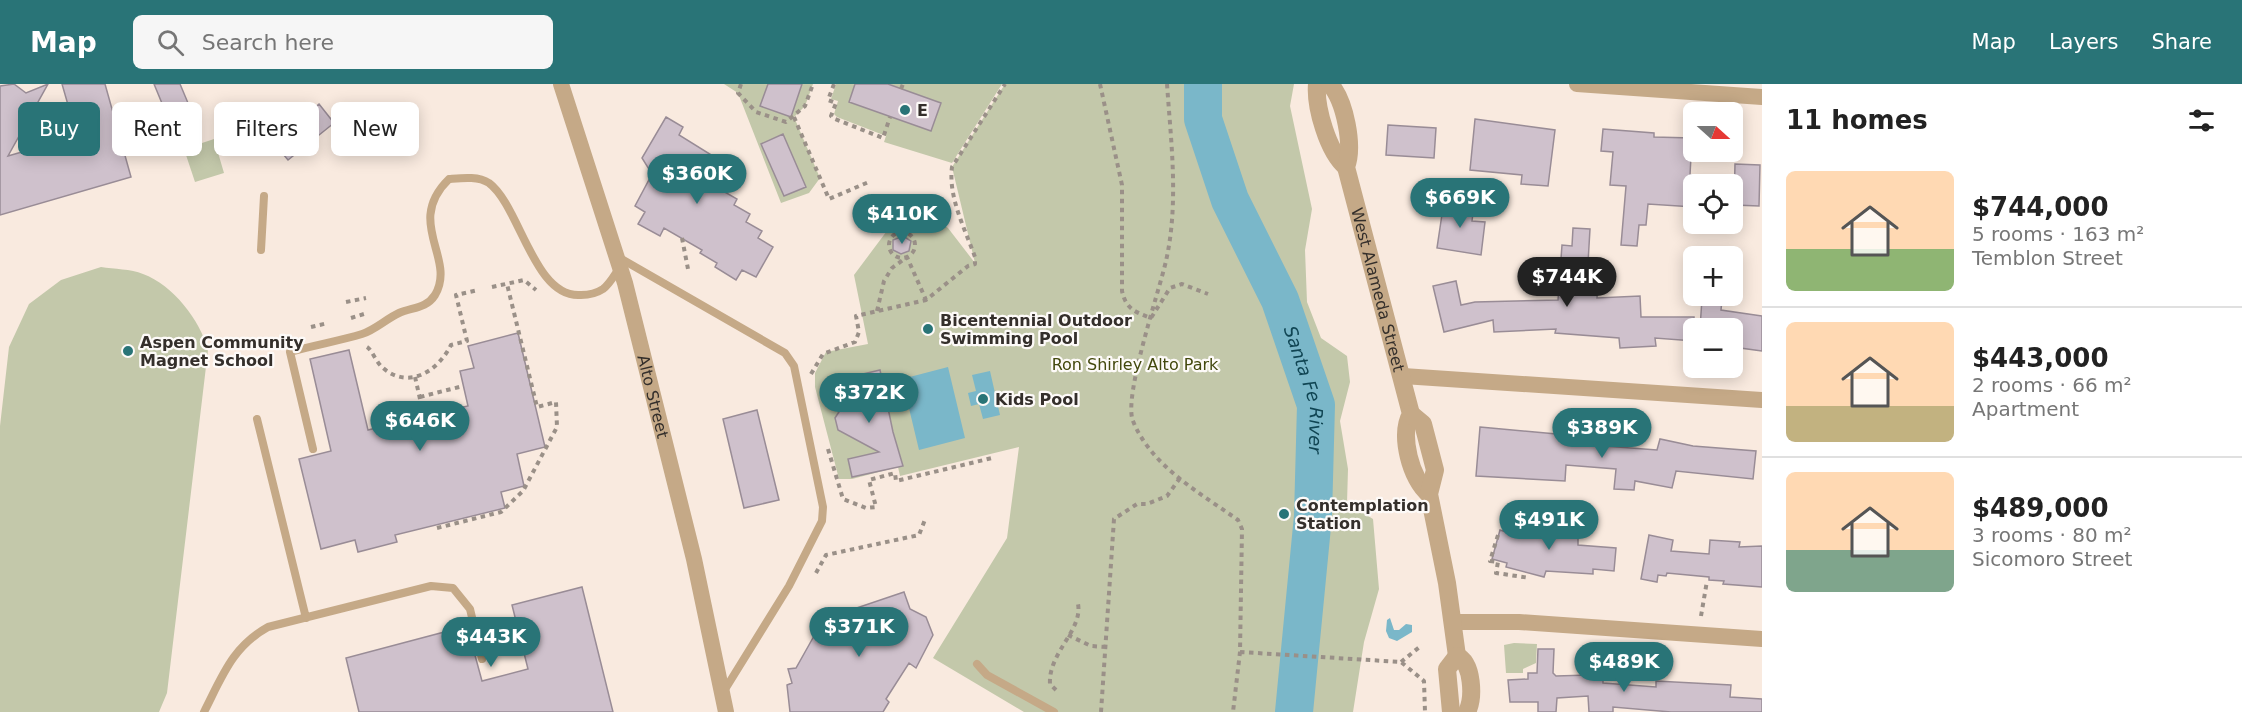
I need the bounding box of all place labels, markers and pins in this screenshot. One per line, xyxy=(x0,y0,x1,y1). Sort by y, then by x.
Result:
place label: E xyxy=(917,101,928,120)
marker: E xyxy=(898,103,912,117)
pin: $360K xyxy=(655,154,739,205)
pin: $669K xyxy=(1418,178,1502,229)
pin: $410K xyxy=(860,194,944,245)
pin: $744K xyxy=(1525,257,1609,308)
place label: Bicentennial Outdoor Swimming Pool xyxy=(940,311,1132,348)
marker: Bicentennial Outdoor Swimming Pool xyxy=(921,322,935,336)
place label: Aspen Community Magnet School xyxy=(140,333,304,370)
marker: Aspen Community Magnet School xyxy=(121,344,135,358)
pin: $372K xyxy=(827,373,911,424)
place label: Kids Pool xyxy=(995,390,1079,409)
marker: Kids Pool xyxy=(976,392,990,406)
pin: $646K xyxy=(378,401,462,452)
pin: $389K xyxy=(1560,408,1644,459)
place label: Contemplation Station xyxy=(1296,496,1429,533)
pin: $491K xyxy=(1507,500,1591,551)
marker: Contemplation Station xyxy=(1277,507,1291,521)
pin: $371K xyxy=(817,607,901,658)
pin: $443K xyxy=(449,617,533,668)
pin: $489K xyxy=(1582,642,1666,693)

